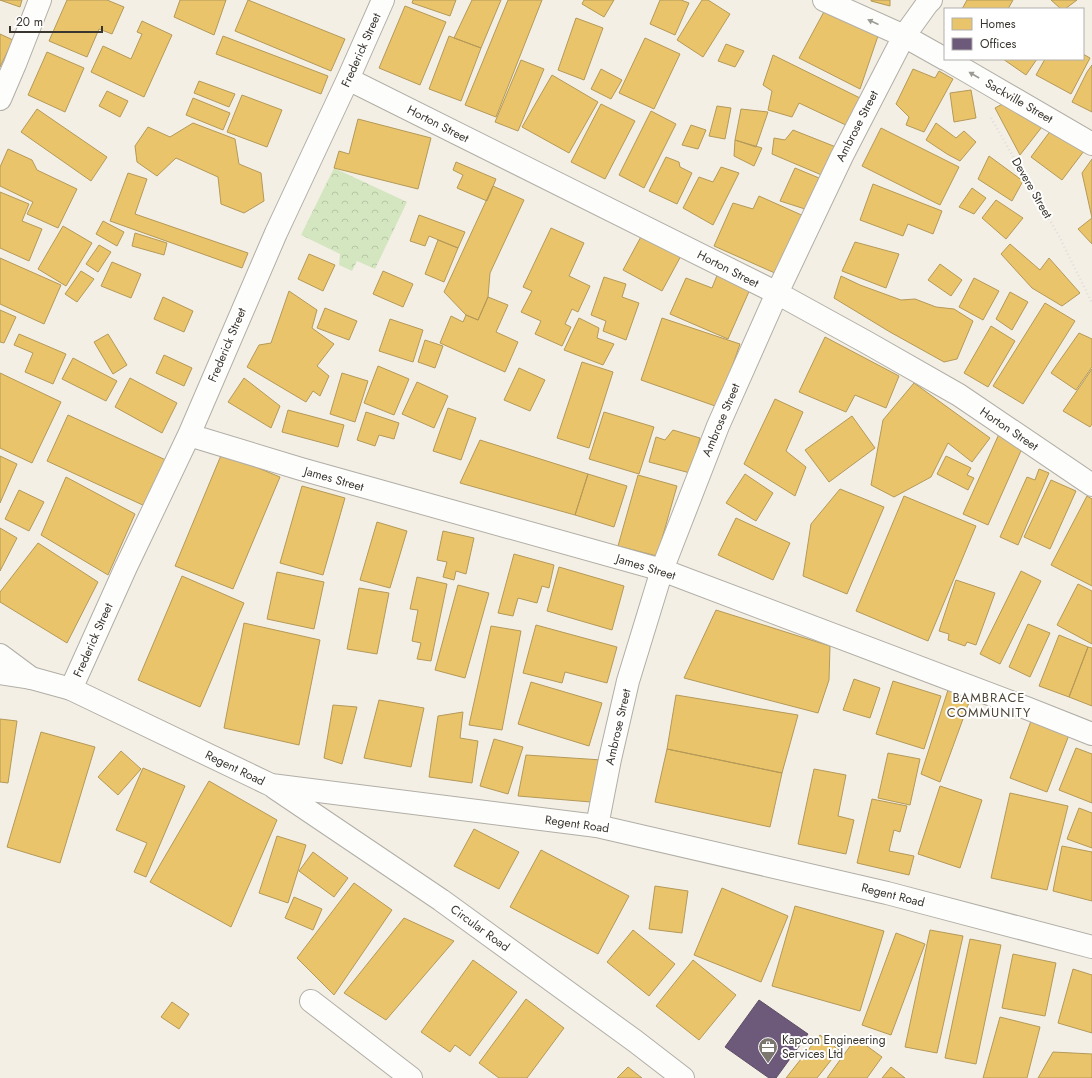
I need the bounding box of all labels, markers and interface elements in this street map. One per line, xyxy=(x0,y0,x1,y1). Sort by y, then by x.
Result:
scale bar xyxy=(10,8,102,34)
legend xyxy=(944,8,1084,60)
street label: Frederick Street xyxy=(337,10,385,90)
text: 20 m xyxy=(16,13,43,31)
text: Homes xyxy=(980,15,1016,33)
one-way arrow xyxy=(867,19,878,25)
text: Offices xyxy=(980,35,1016,53)
one-way arrow xyxy=(968,71,980,78)
street label: Sackville Street xyxy=(982,74,1056,128)
street label: Ambrose Street xyxy=(831,87,883,165)
street label: Horton Street xyxy=(404,101,472,147)
street label: Devere Street xyxy=(1007,154,1057,222)
street label: Horton Street xyxy=(694,246,762,292)
street label: Frederick Street xyxy=(203,305,251,385)
street label: Ambrose Street xyxy=(698,381,745,459)
street label: Horton Street xyxy=(976,403,1042,455)
street label: James Street xyxy=(300,461,366,496)
street label: James Street xyxy=(612,549,678,585)
street label: Frederick Street xyxy=(69,600,117,680)
street label: Ambrose Street xyxy=(600,687,636,767)
district label: BAMBRACE COMMUNITY xyxy=(947,688,1031,722)
street label: Regent Road xyxy=(202,746,268,790)
street label: Regent Road xyxy=(544,811,610,837)
street label: Regent Road xyxy=(859,878,927,912)
street label: Circular Road xyxy=(447,900,513,956)
place label: Kapcon Engineering Services Ltd xyxy=(782,1031,885,1063)
office icon: Kapcon Engineering Services Ltd xyxy=(757,1036,779,1064)

